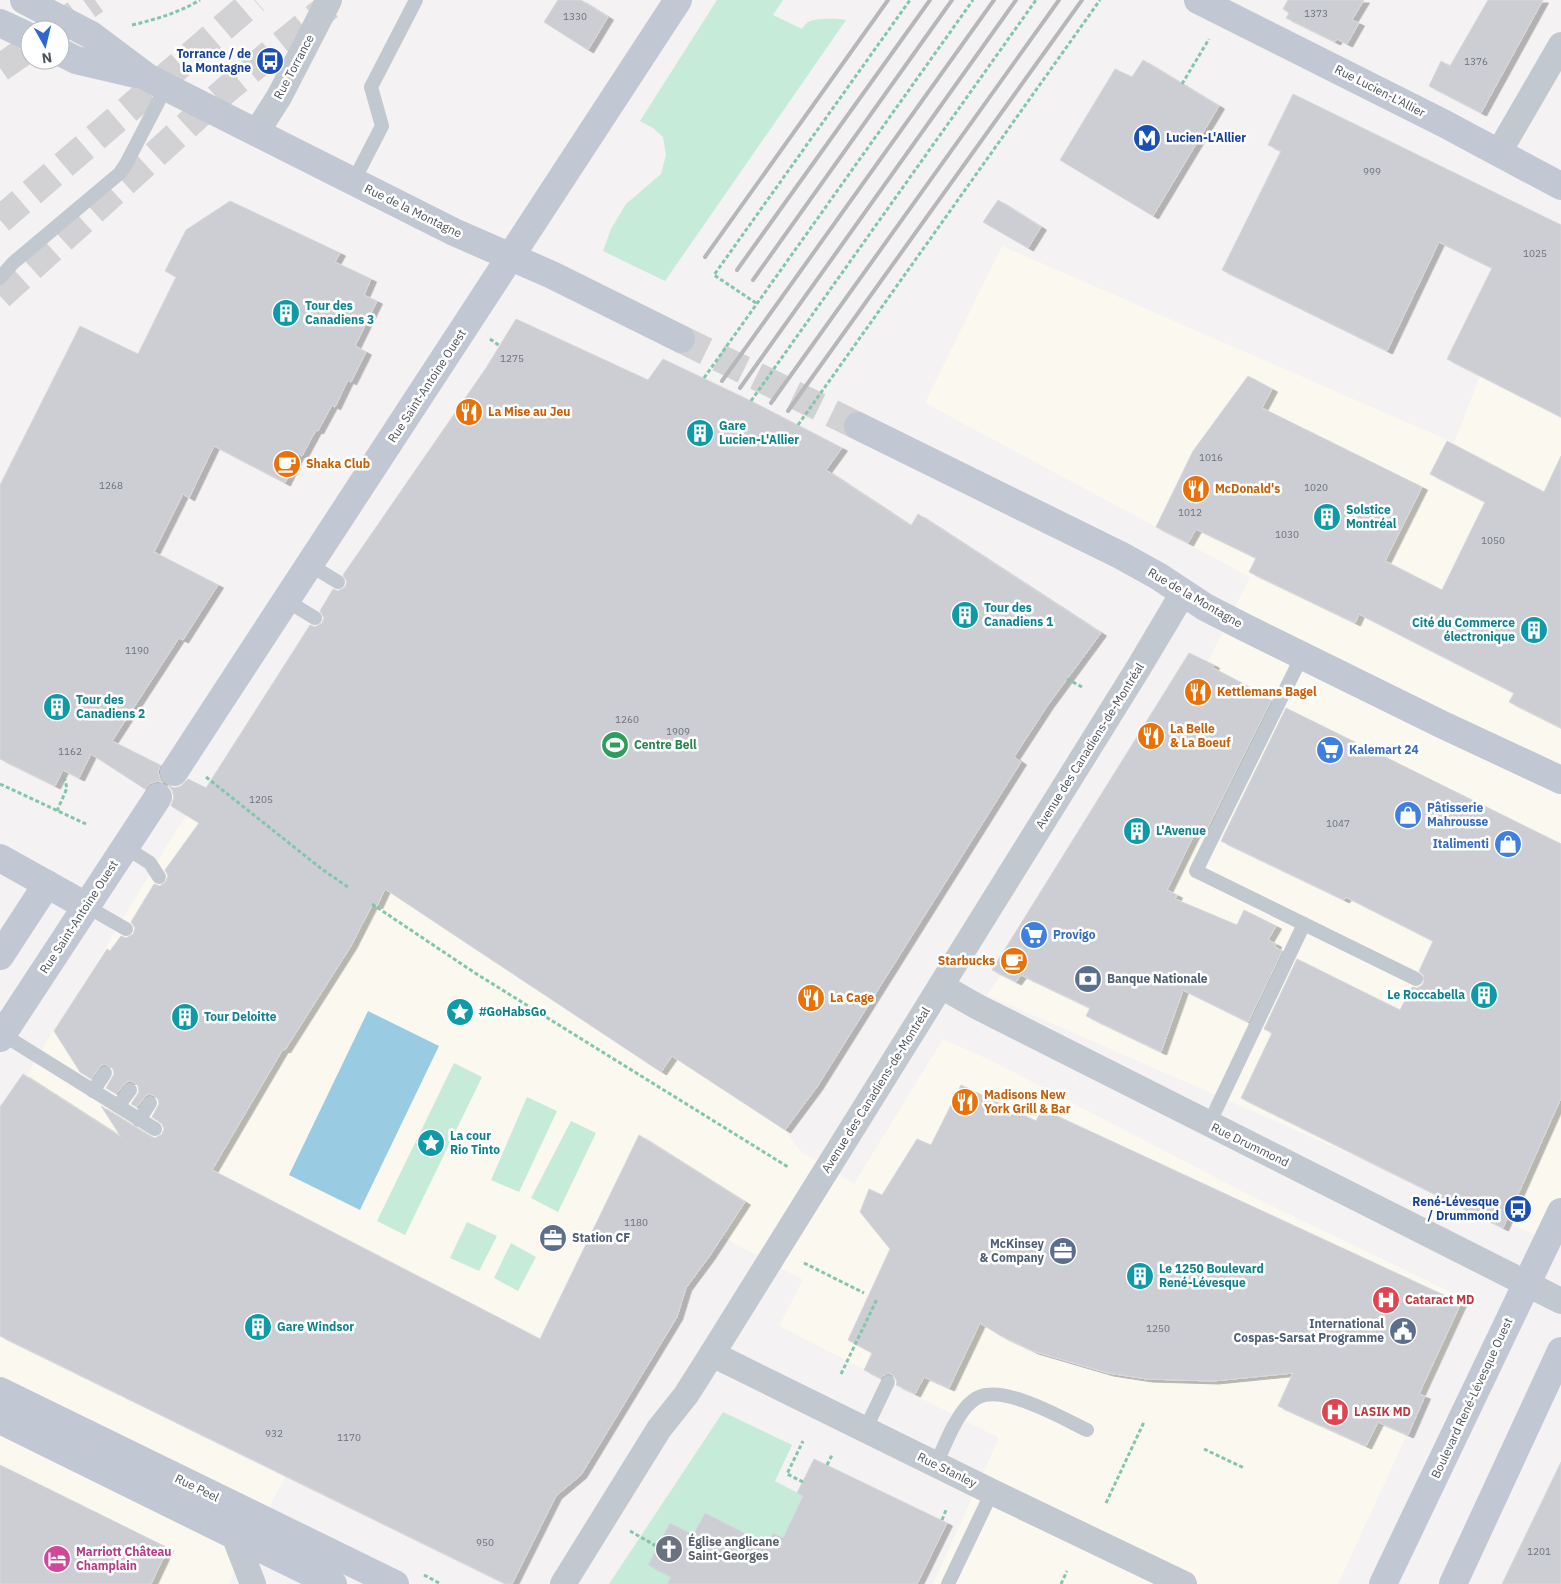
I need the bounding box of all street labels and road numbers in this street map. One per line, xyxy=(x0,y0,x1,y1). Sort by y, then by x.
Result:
street label: Rue Torrance xyxy=(270,31,317,102)
street label: Rue Lucien-L'Allier xyxy=(1333,61,1428,120)
street label: Rue de la Montagne xyxy=(362,180,465,241)
street label: Rue Saint-Antoine Ouest xyxy=(384,326,469,445)
street label: Rue de la Montagne xyxy=(1145,564,1245,631)
street label: Avenue des Canadiens-de-Montréal xyxy=(1032,660,1147,831)
street label: Rue Saint-Antoine Ouest xyxy=(36,857,121,976)
street label: Avenue des Canadiens-de-Montréal xyxy=(818,1004,933,1175)
street label: Rue Drummond xyxy=(1209,1119,1292,1170)
street label: Boulevard René-Lévesque Ouest xyxy=(1428,1315,1515,1481)
street label: Rue Stanley xyxy=(915,1449,979,1490)
street label: Rue Peel xyxy=(173,1470,222,1505)

